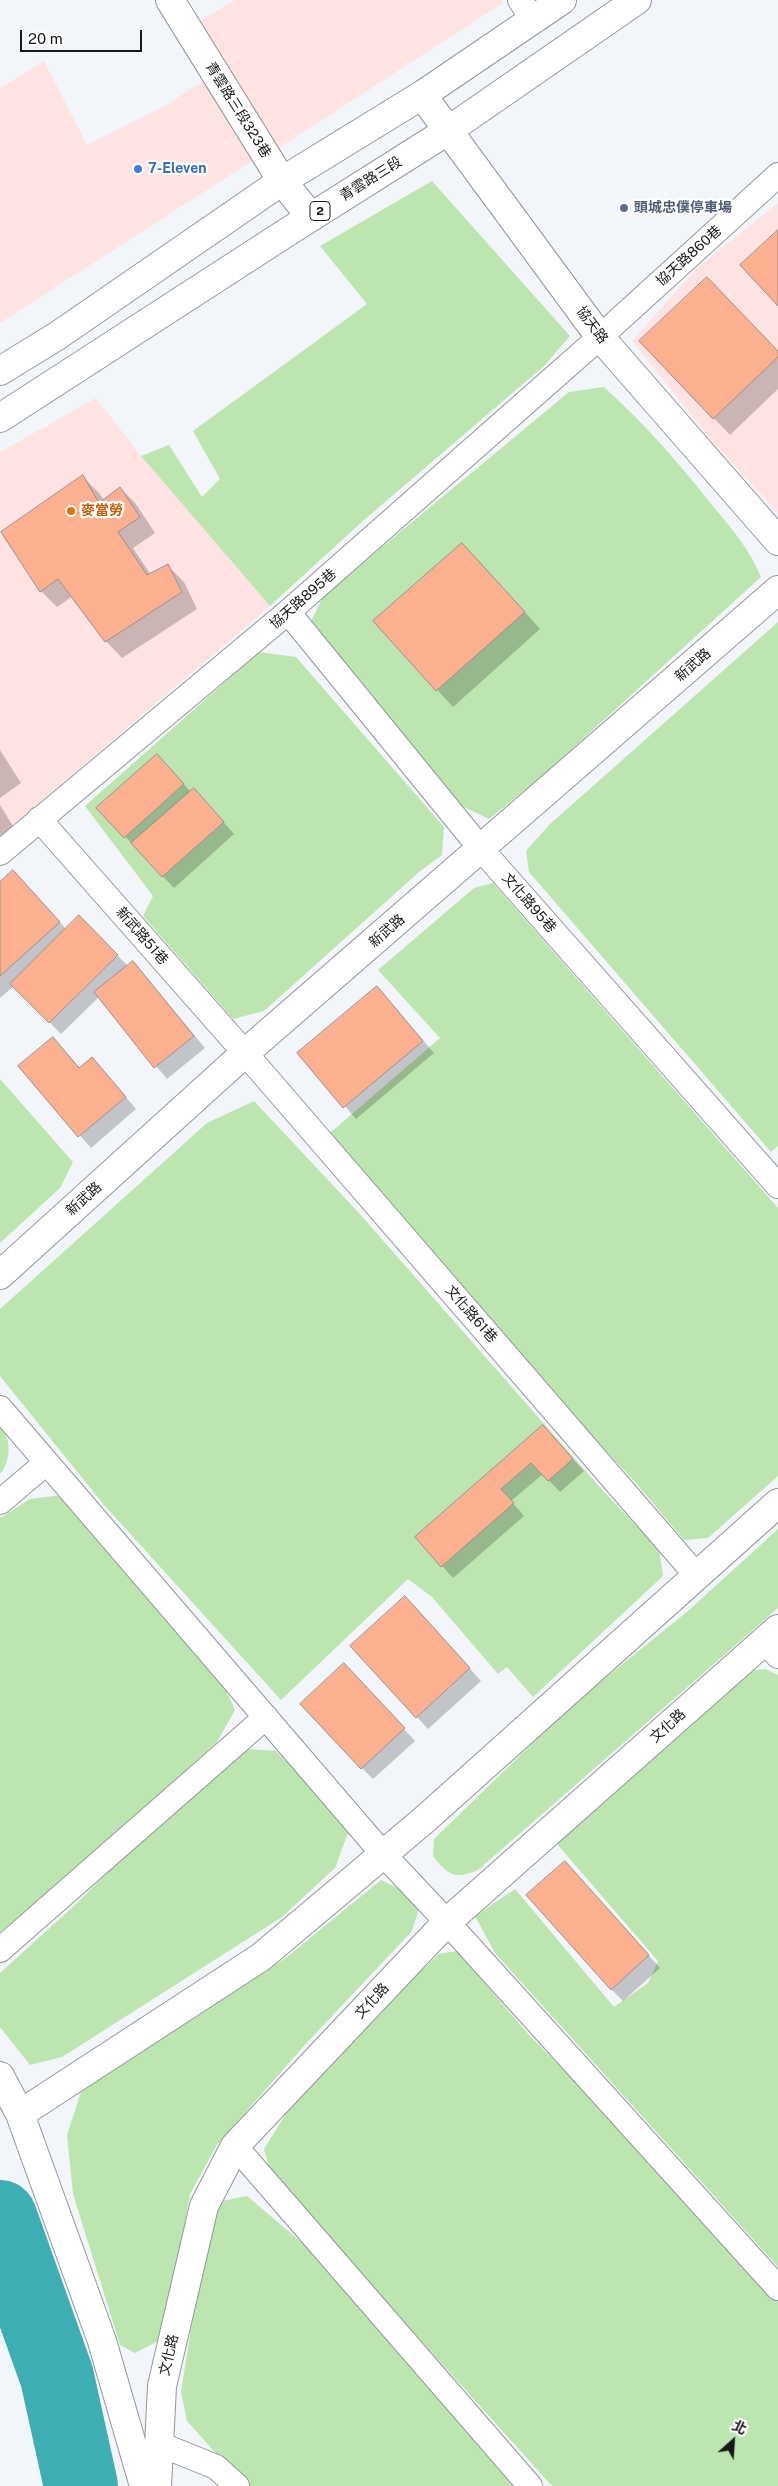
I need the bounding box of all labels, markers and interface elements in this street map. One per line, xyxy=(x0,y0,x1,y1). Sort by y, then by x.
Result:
scale bar xyxy=(22,20,145,52)
text: 20 m xyxy=(28,30,63,47)
street label: 青雲路三段323巷 xyxy=(202,59,274,161)
street label: 青雲路三段 xyxy=(337,153,405,205)
place label: 7-Eleven xyxy=(148,161,207,177)
marker: 7-Eleven xyxy=(132,163,144,175)
place label: 頭城忠僕停車場 xyxy=(634,200,732,216)
road number: 2 xyxy=(310,202,330,220)
marker: 頭城忠僕停車場 xyxy=(618,202,630,214)
street label: 協天路860巷 xyxy=(653,222,725,290)
street label: 協天路 xyxy=(573,303,611,347)
place label: 麥當勞 xyxy=(81,503,123,519)
marker: 麥當勞 xyxy=(65,505,77,517)
street label: 協天路895巷 xyxy=(266,566,340,632)
street label: 新武路 xyxy=(672,645,714,685)
street label: 文化路95巷 xyxy=(498,870,560,936)
street label: 新武路51巷 xyxy=(112,904,172,968)
street label: 新武路 xyxy=(366,911,408,951)
street label: 新武路 xyxy=(63,1179,105,1219)
street label: 文化路61巷 xyxy=(442,1282,500,1346)
street label: 文化路 xyxy=(647,1706,689,1746)
street label: 文化路 xyxy=(352,1980,392,2022)
street label: 文化路 xyxy=(156,2333,182,2377)
north arrow xyxy=(708,2416,758,2466)
text: 北 xyxy=(730,2417,749,2438)

